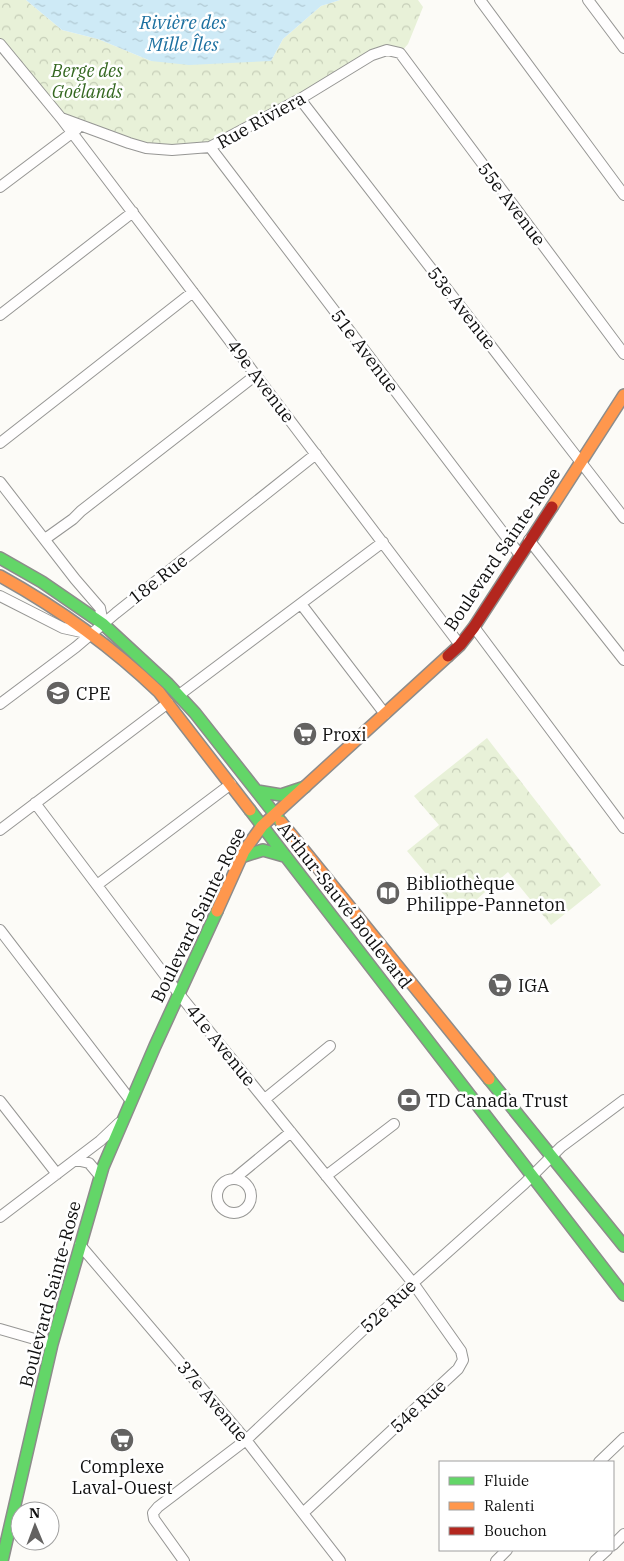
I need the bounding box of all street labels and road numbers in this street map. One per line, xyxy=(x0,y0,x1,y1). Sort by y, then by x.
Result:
street label: Rue Riviera xyxy=(213,86,309,154)
street label: 55e Avenue xyxy=(473,158,551,250)
street label: 53e Avenue xyxy=(423,262,501,354)
street label: 51e Avenue xyxy=(326,305,404,397)
street label: 49e Avenue xyxy=(222,335,300,427)
street label: Boulevard Sainte-Rose xyxy=(439,463,565,635)
street label: 18e Rue xyxy=(124,549,192,609)
street label: Arthur-Sauvé Boulevard xyxy=(273,817,417,993)
street label: Boulevard Sainte-Rose xyxy=(146,824,250,1006)
street label: 41e Avenue xyxy=(181,999,261,1091)
street label: Boulevard Sainte-Rose xyxy=(14,1198,86,1390)
street label: 52e Rue xyxy=(355,1274,421,1338)
street label: 37e Avenue xyxy=(172,1356,254,1446)
street label: 54e Rue xyxy=(385,1374,451,1438)

